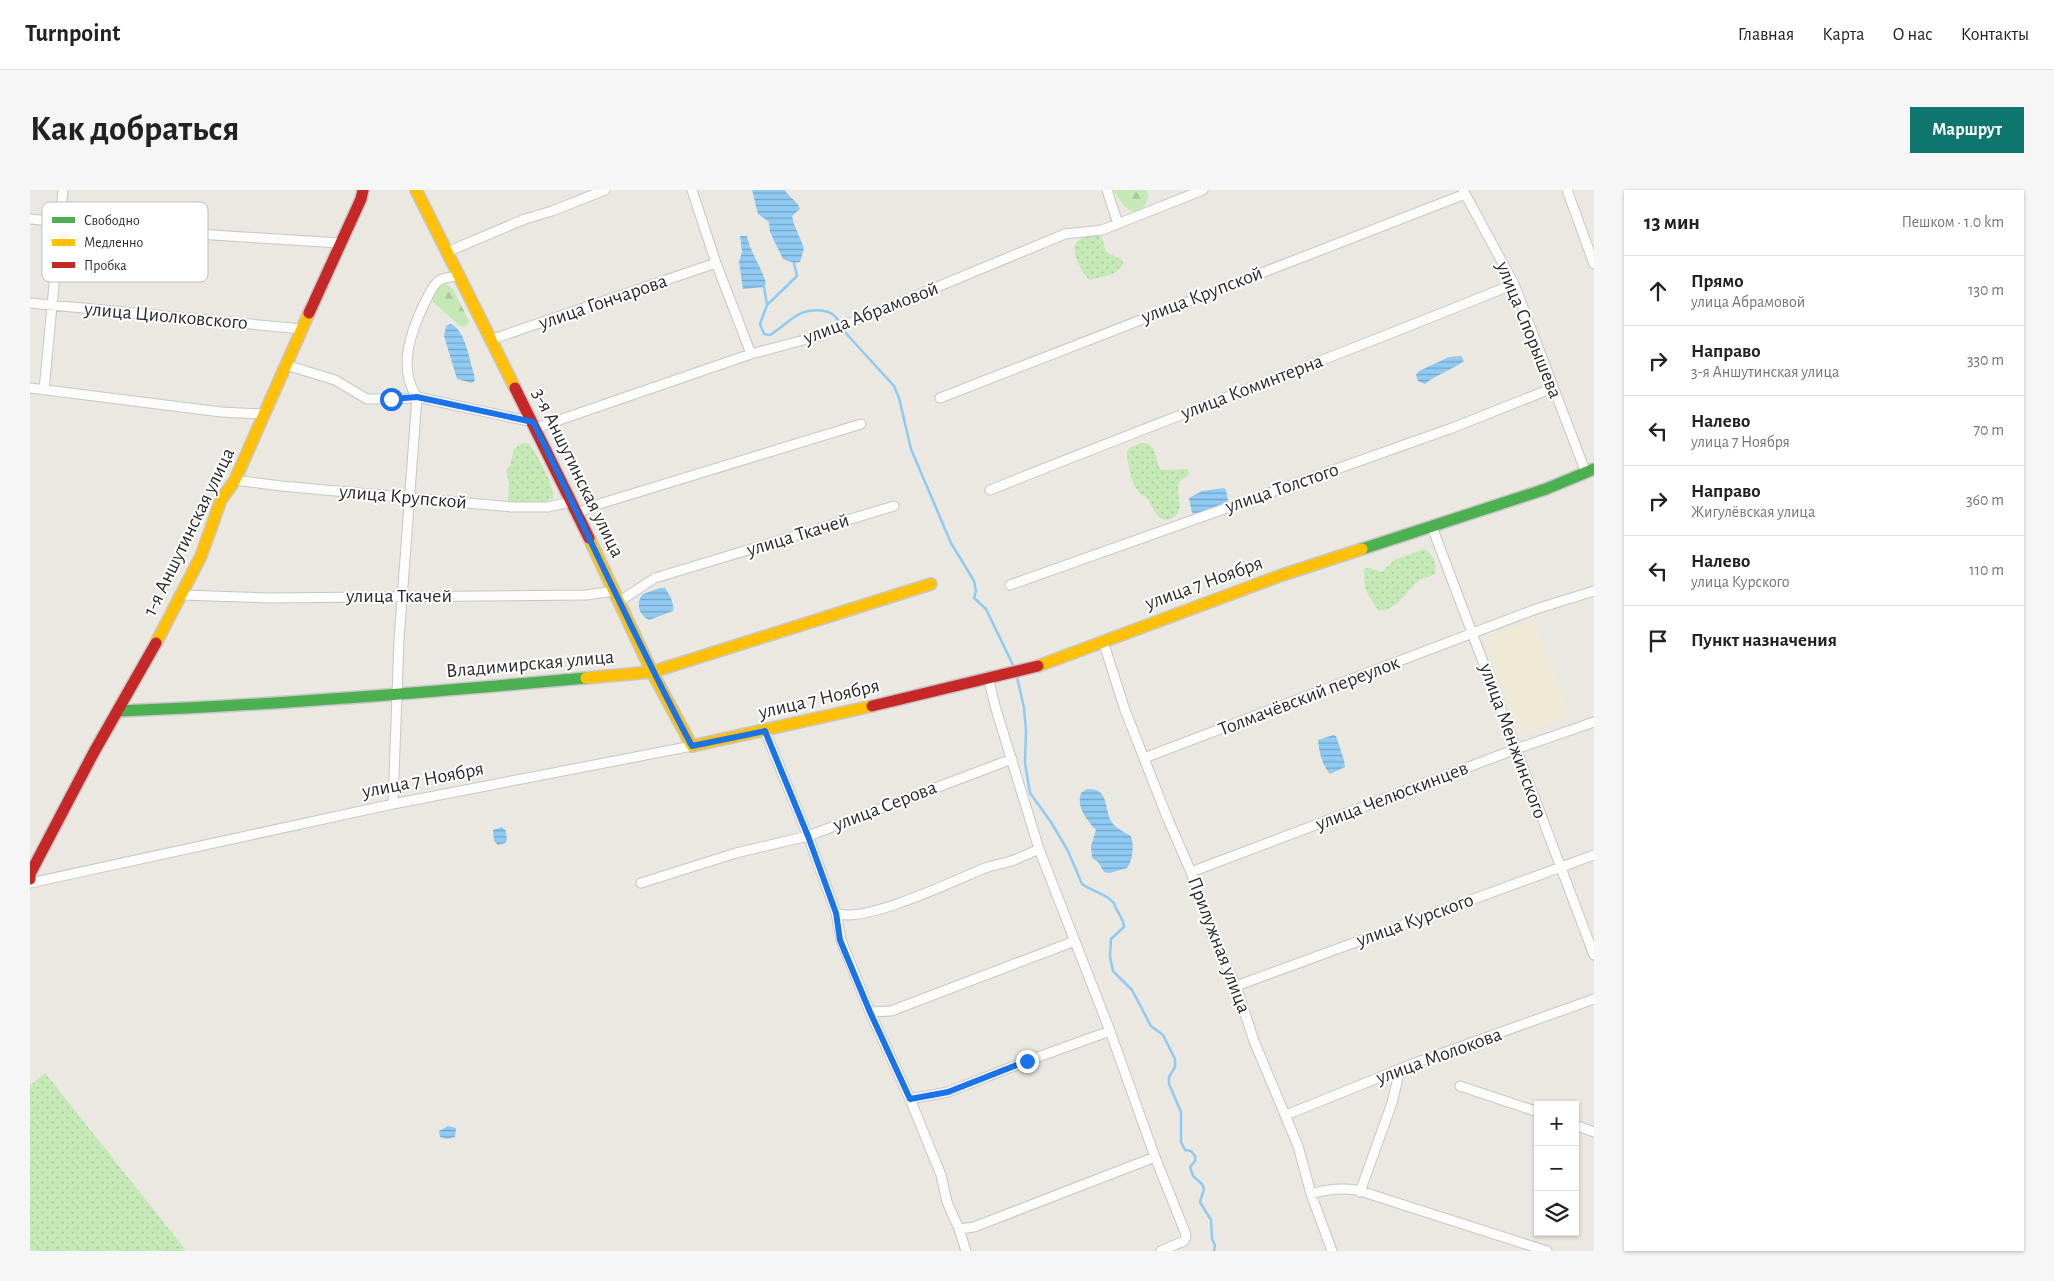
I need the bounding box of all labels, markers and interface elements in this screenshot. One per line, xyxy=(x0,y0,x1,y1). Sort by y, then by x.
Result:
text: Turnpoint xyxy=(25,22,120,46)
text: Главная xyxy=(1738,26,1794,44)
text: Карта xyxy=(1822,26,1864,44)
text: О нас xyxy=(1892,26,1933,44)
text: Контакты xyxy=(1961,26,2029,44)
button: Маршрут xyxy=(1910,107,2024,153)
text: Как добраться xyxy=(30,112,239,147)
legend xyxy=(42,202,208,282)
text: 13 мин xyxy=(1644,212,1700,233)
text: Свободно xyxy=(84,214,140,228)
text: Пешком · 1.0 km xyxy=(1901,214,2004,230)
text: Медленно xyxy=(84,236,143,250)
street label: улица Спорышева xyxy=(1492,258,1566,401)
text: Пробка xyxy=(84,259,127,273)
street label: улица Крупской xyxy=(1138,263,1265,328)
street label: улица Гончарова xyxy=(535,271,670,334)
text: Прямо xyxy=(1691,272,1744,291)
icon: ahead xyxy=(1644,277,1672,305)
street label: улица Абрамовой xyxy=(800,278,941,348)
text: 130 m xyxy=(1968,282,2004,298)
text: улица Абрамовой xyxy=(1691,294,1805,310)
street label: улица Циолковского xyxy=(82,299,249,333)
text: Направо xyxy=(1691,342,1761,361)
icon: right xyxy=(1644,347,1672,375)
street label: улица Коминтерна xyxy=(1177,351,1326,424)
text: 330 m xyxy=(1967,352,2004,368)
text: 3-я Аншутинская улица xyxy=(1691,364,1839,380)
street label: 3-я Аншутинская улица xyxy=(528,385,628,561)
route start xyxy=(380,388,403,411)
text: Налево xyxy=(1691,412,1750,431)
icon: left xyxy=(1644,417,1672,445)
text: 70 m xyxy=(1973,422,2004,438)
text: улица 7 Ноября xyxy=(1691,434,1790,450)
street label: 1-я Аншутинская улица xyxy=(140,445,238,619)
street label: улица Толстого xyxy=(1222,459,1341,517)
street label: улица Крупской xyxy=(337,481,468,513)
text: Направо xyxy=(1691,482,1761,501)
icon: right xyxy=(1644,487,1672,515)
text: 360 m xyxy=(1966,492,2004,508)
text: Жигулёвская улица xyxy=(1691,504,1815,520)
street label: улица Ткачей xyxy=(743,510,852,560)
street label: улица 7 Ноября xyxy=(1142,552,1265,614)
text: Налево xyxy=(1691,552,1750,571)
icon: left xyxy=(1644,557,1672,585)
text: 110 m xyxy=(1969,562,2004,578)
text: улица Курского xyxy=(1691,574,1790,590)
street label: улица Ткачей xyxy=(345,586,452,606)
icon: arrive xyxy=(1644,627,1672,655)
text: Пункт назначения xyxy=(1691,631,1837,650)
street label: Владимирская улица xyxy=(445,647,615,681)
street label: Толмачёвский переулок xyxy=(1216,652,1402,740)
street label: улица Менжинского xyxy=(1475,660,1550,821)
street label: улица 7 Ноября xyxy=(756,675,881,723)
street label: улица 7 Ноября xyxy=(359,758,486,802)
street label: улица Челюскинцев xyxy=(1312,758,1471,835)
street label: улица Серова xyxy=(830,777,939,835)
street label: Прилужная улица xyxy=(1184,874,1254,1016)
street label: улица Курского xyxy=(1353,890,1476,951)
street label: улица Молокова xyxy=(1373,1024,1504,1088)
route end xyxy=(1016,1050,1039,1073)
map controls xyxy=(1534,1101,1579,1236)
button: + xyxy=(1534,1101,1579,1146)
button: − xyxy=(1534,1146,1579,1191)
button: layers xyxy=(1534,1191,1579,1236)

